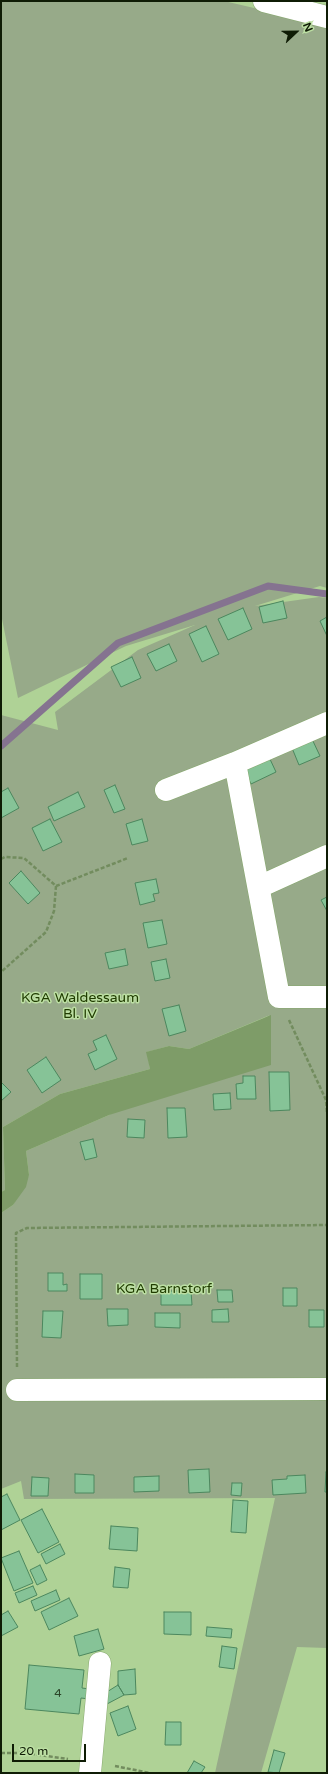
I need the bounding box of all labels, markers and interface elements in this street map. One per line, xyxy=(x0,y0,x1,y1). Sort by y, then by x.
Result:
north arrow xyxy=(276,12,316,52)
text: N xyxy=(300,21,315,34)
park label: KGA Waldessaum Bl. IV xyxy=(21,990,139,1022)
park label: KGA Barnstorf xyxy=(116,1281,212,1297)
house number: 4 xyxy=(54,1687,62,1701)
scale bar xyxy=(14,1736,88,1762)
text: 20 m xyxy=(19,1744,48,1758)

